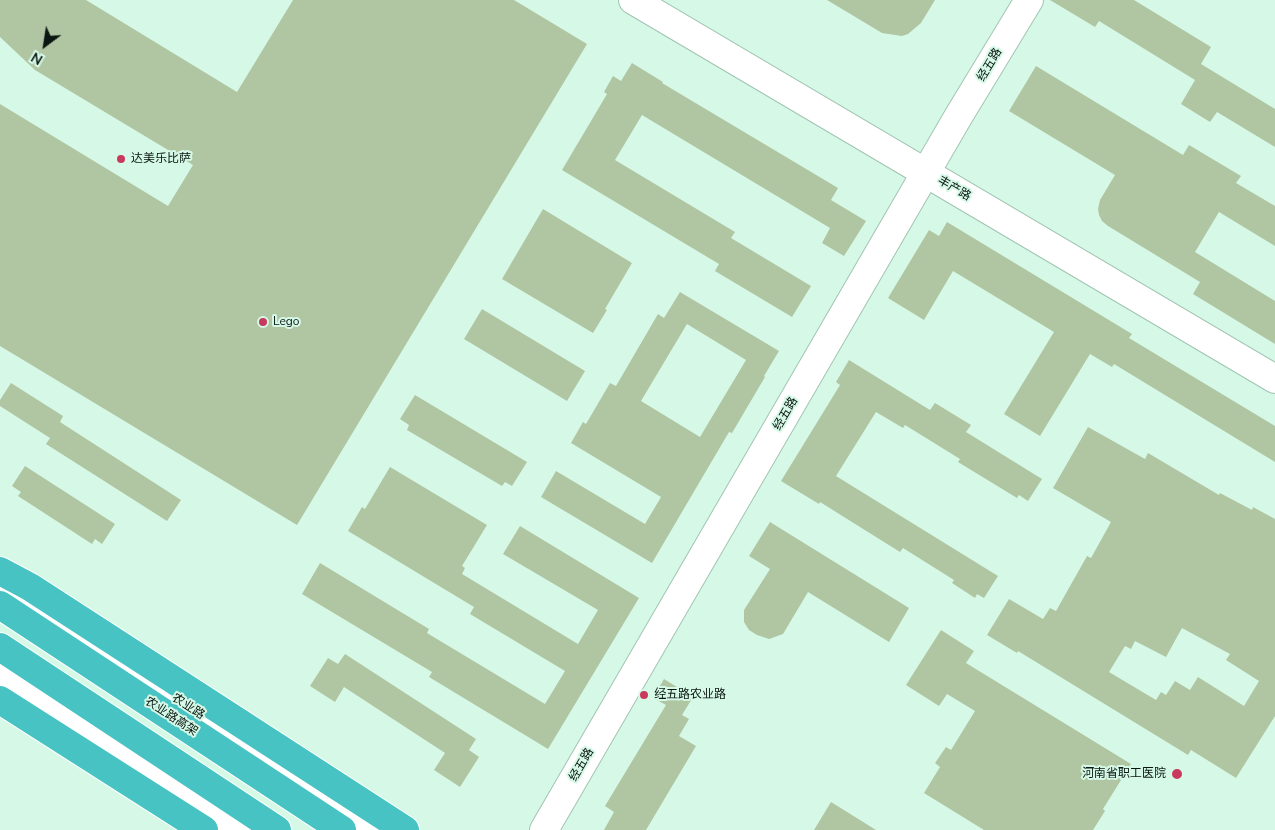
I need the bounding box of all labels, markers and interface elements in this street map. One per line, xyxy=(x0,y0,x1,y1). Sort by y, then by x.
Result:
north arrow xyxy=(20,20,70,70)
street label: 经五路 xyxy=(975,46,1005,84)
text: N xyxy=(28,47,46,69)
place label: 达美乐比萨 xyxy=(131,152,191,166)
marker: 达美乐比萨 xyxy=(115,153,127,165)
street label: 丰产路 xyxy=(935,174,973,204)
place label: Lego xyxy=(273,315,300,329)
marker: Lego xyxy=(257,316,269,328)
street label: 经五路 xyxy=(771,395,801,433)
place label: 经五路农业路 xyxy=(654,688,726,702)
marker: 经五路农业路 xyxy=(638,689,650,701)
street label: 农业路 xyxy=(169,691,207,723)
street label: 农业路高架 xyxy=(142,695,200,739)
street label: 经五路 xyxy=(567,746,597,784)
place label: 河南省职工医院 xyxy=(1082,767,1166,781)
marker: 河南省职工医院 xyxy=(1170,767,1184,781)

